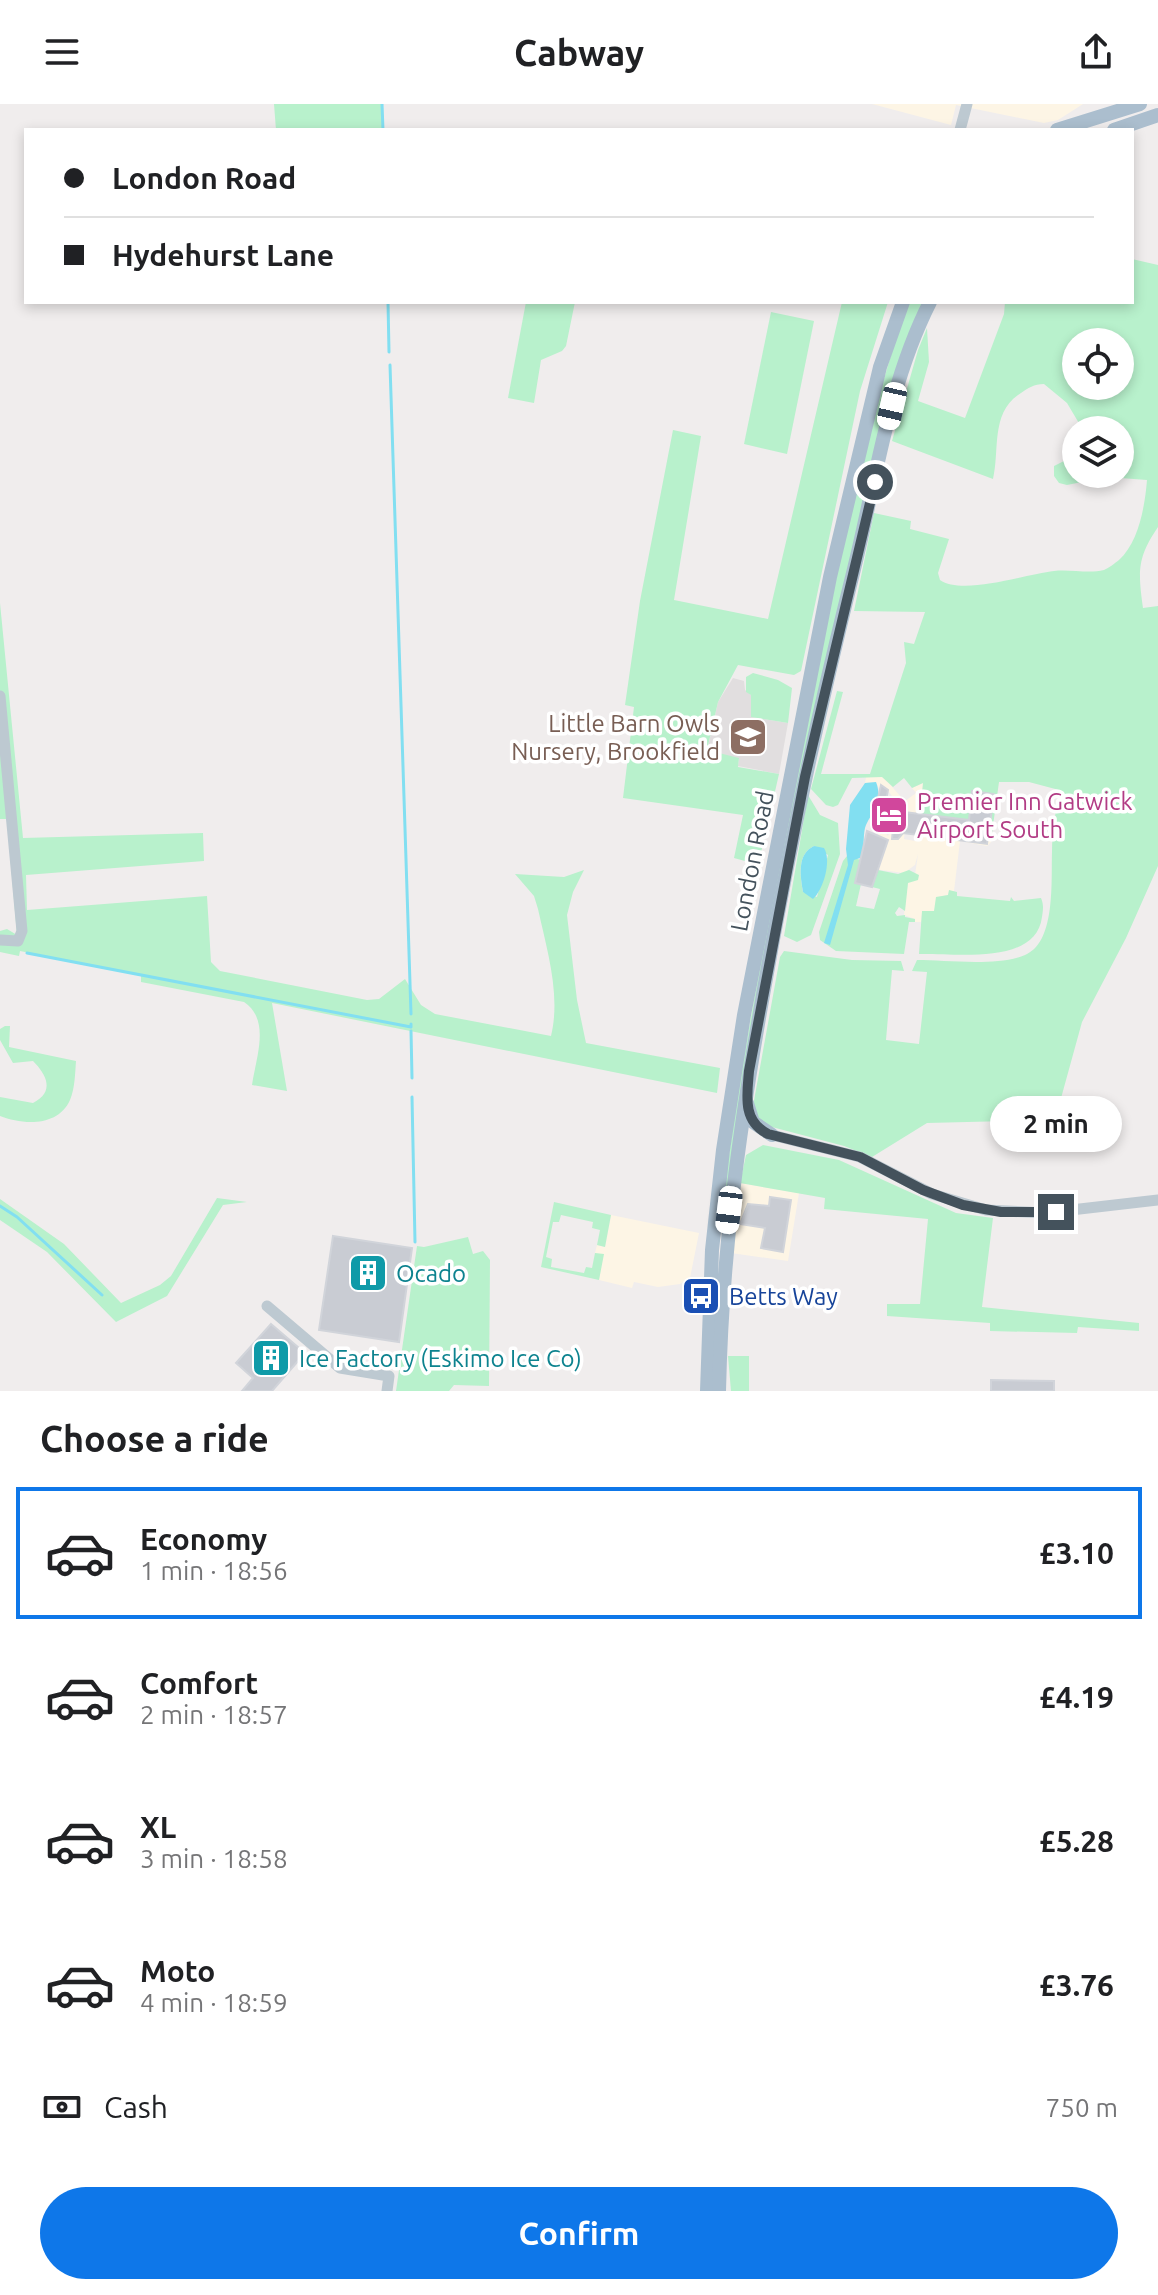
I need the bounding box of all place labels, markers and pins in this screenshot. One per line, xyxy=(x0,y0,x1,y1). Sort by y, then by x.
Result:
place label: Little Barn Owls Nursery, Brookfield xyxy=(511,710,720,765)
school or university icon: Little Barn Owls Nursery, Brookfield xyxy=(727,716,769,758)
place label: Premier Inn Gatwick Airport South xyxy=(917,788,1133,843)
hotel icon: Premier Inn Gatwick Airport South xyxy=(868,794,910,836)
building icon: Ocado xyxy=(347,1252,389,1294)
place label: Ocado xyxy=(396,1260,466,1287)
bus stop icon: Betts Way xyxy=(680,1275,722,1317)
place label: Betts Way xyxy=(729,1283,838,1310)
building icon: Ice Factory (Eskimo Ice Co) xyxy=(250,1337,292,1379)
place label: Ice Factory (Eskimo Ice Co) xyxy=(299,1345,582,1372)

